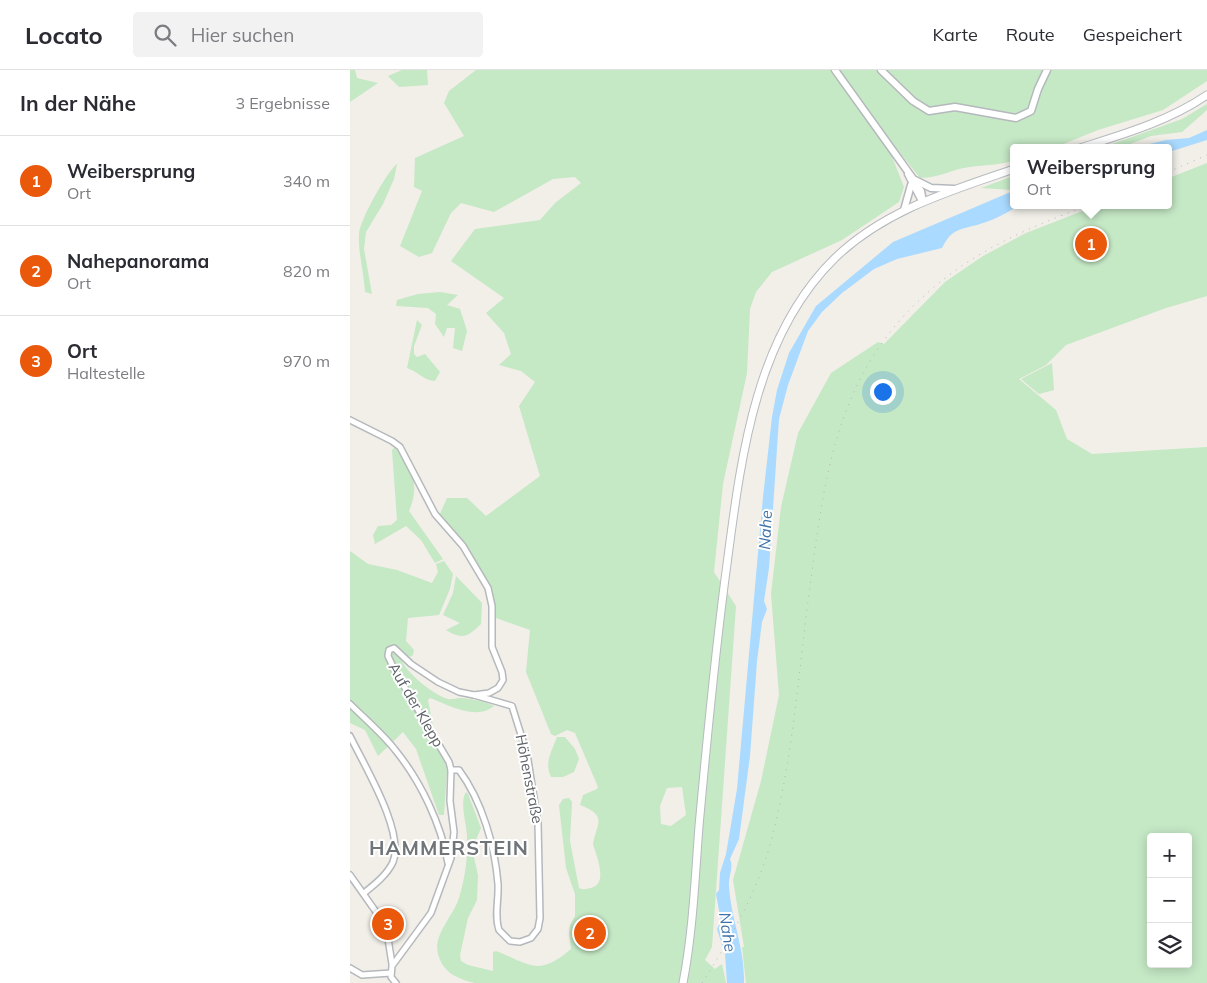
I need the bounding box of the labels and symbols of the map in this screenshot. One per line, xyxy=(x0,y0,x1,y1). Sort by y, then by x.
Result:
pin: 1 xyxy=(1075,225,1107,263)
your location xyxy=(870,379,896,405)
water label: Nahe xyxy=(754,509,776,550)
street label: Auf der Klepp xyxy=(385,659,448,750)
street label: Höhenstraße xyxy=(512,733,547,825)
district label: HAMMERSTEIN xyxy=(369,835,529,860)
pin: 3 xyxy=(372,905,404,943)
water label: Nahe xyxy=(715,911,741,953)
pin: 2 xyxy=(574,914,606,952)

